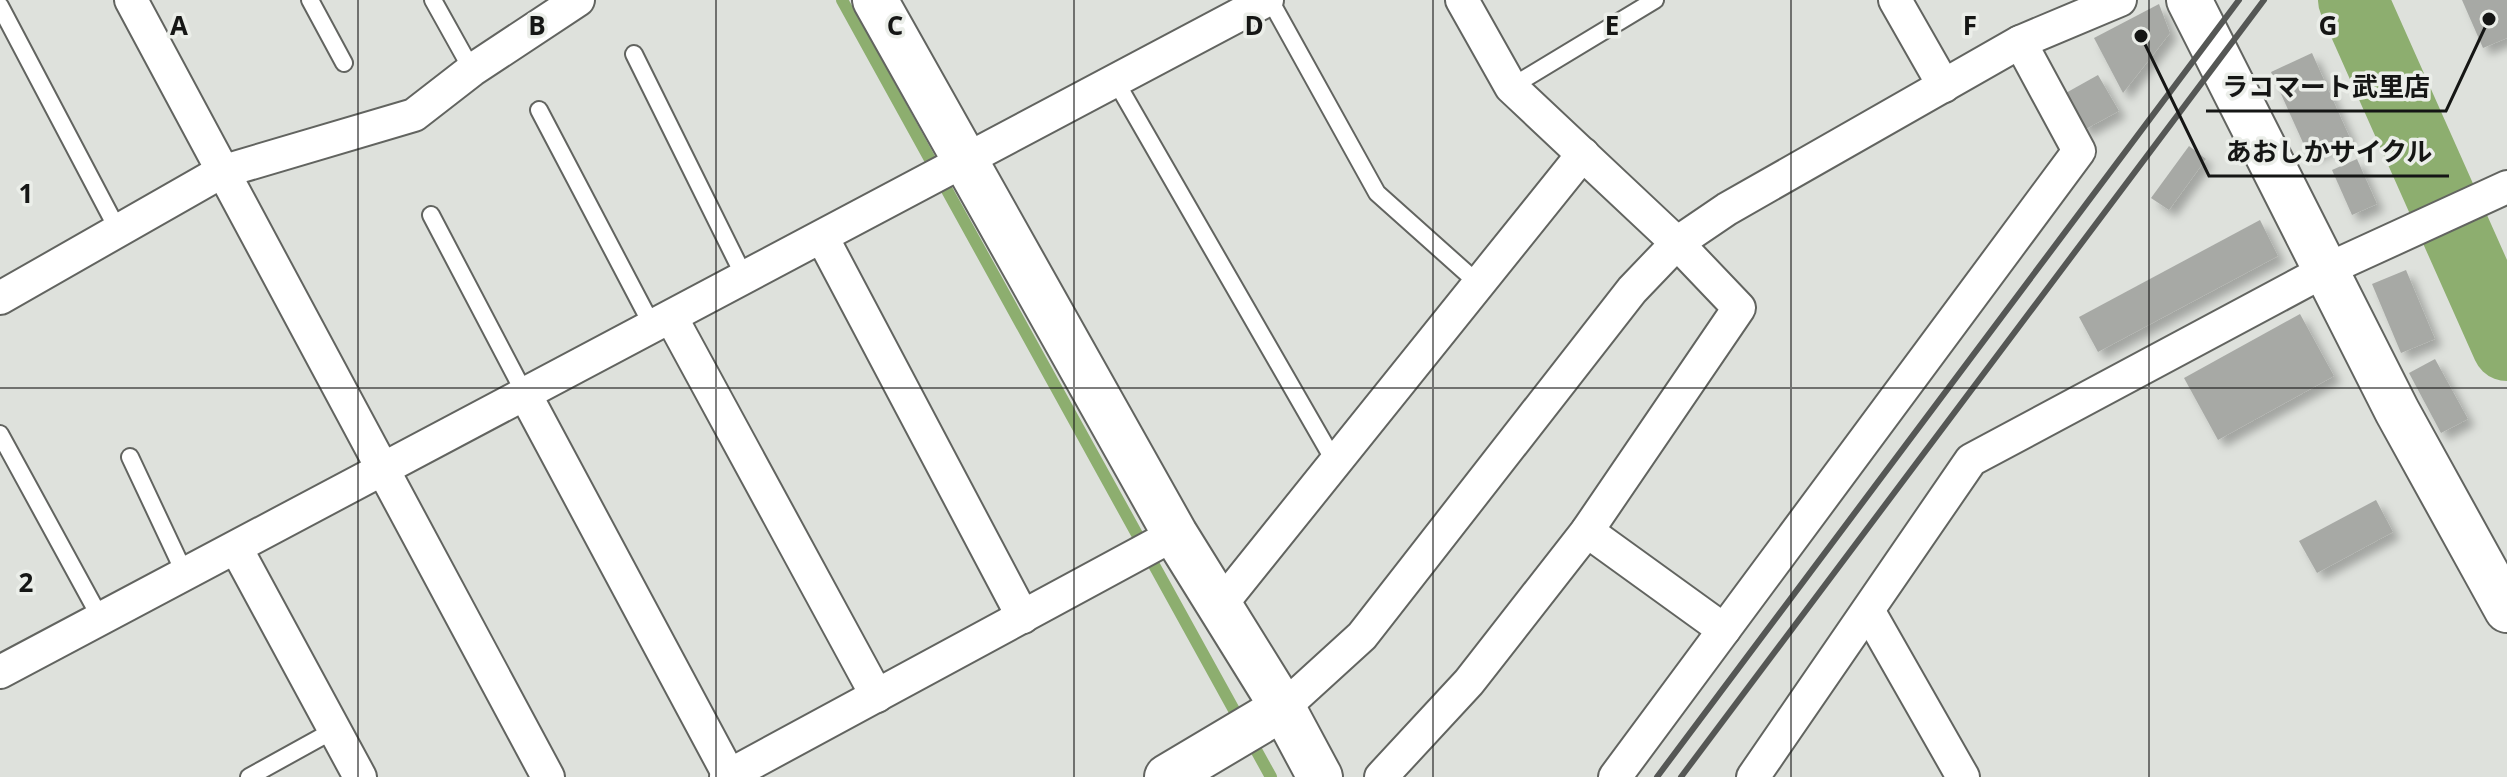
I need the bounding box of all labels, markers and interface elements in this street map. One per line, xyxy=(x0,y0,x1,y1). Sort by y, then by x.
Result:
text: A xyxy=(170,7,188,43)
text: B xyxy=(528,7,546,43)
text: C xyxy=(887,7,903,43)
text: D xyxy=(1244,7,1264,43)
text: E xyxy=(1605,7,1619,43)
text: F xyxy=(1963,7,1977,43)
text: G xyxy=(2319,7,2337,43)
callout: ラコマート武里店 xyxy=(2206,61,2446,111)
text: ラコマート武里店 xyxy=(2222,68,2430,104)
callout: あおしかサイクル xyxy=(2209,126,2449,176)
text: あおしかサイクル xyxy=(2226,133,2432,169)
text: 1 xyxy=(19,175,33,211)
text: 2 xyxy=(19,564,34,600)

